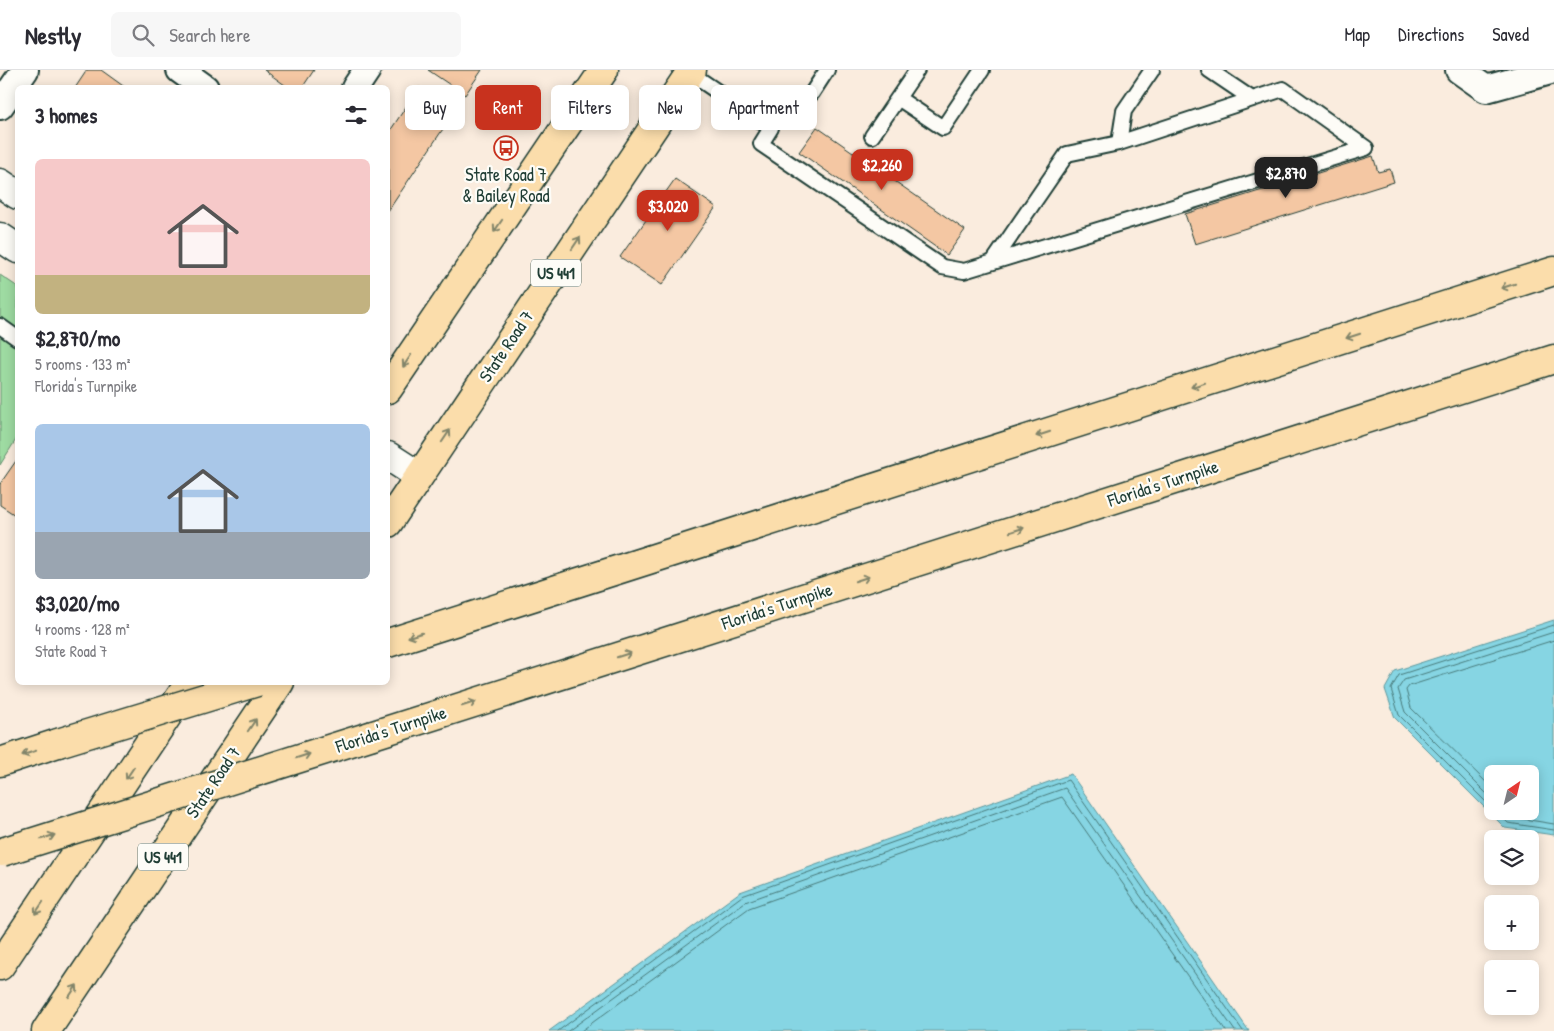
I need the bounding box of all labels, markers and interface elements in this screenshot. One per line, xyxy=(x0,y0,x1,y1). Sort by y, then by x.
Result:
search box xyxy=(111,12,461,57)
text: Nestly xyxy=(25,19,81,51)
icon: search xyxy=(129,21,157,49)
text: Search here xyxy=(169,22,251,48)
text: Map xyxy=(1345,22,1370,47)
text: Directions xyxy=(1398,22,1464,47)
text: Saved xyxy=(1492,22,1529,47)
chip: Buy xyxy=(405,85,465,130)
chip: Rent xyxy=(475,85,541,130)
chip: Filters xyxy=(551,85,629,130)
chip: New xyxy=(639,85,701,130)
chip: Apartment xyxy=(711,85,817,130)
text: 3 homes xyxy=(35,101,97,130)
icon: filters xyxy=(342,101,370,129)
bus stop icon: State Road 7 & Bailey Road xyxy=(493,135,519,161)
pin: $2,260 xyxy=(841,148,923,191)
text: $2,260 xyxy=(862,154,902,176)
pin: $2,870 xyxy=(1245,156,1327,199)
place label: State Road 7 & Bailey Road xyxy=(462,162,550,208)
text: $2,870 xyxy=(1266,162,1306,184)
pin: $3,020 xyxy=(627,190,709,232)
icon: home xyxy=(158,191,248,281)
text: $3,020 xyxy=(648,195,688,217)
one-way arrow xyxy=(493,219,503,233)
one-way arrow xyxy=(571,236,581,250)
road number: US 441 xyxy=(531,260,581,287)
one-way arrow xyxy=(1500,282,1516,292)
street label: State Road 7 xyxy=(473,305,539,387)
text: $2,870/mo xyxy=(35,324,120,353)
one-way arrow xyxy=(1345,331,1361,341)
text: 5 rooms · 133 m² xyxy=(35,353,131,375)
one-way arrow xyxy=(402,353,412,367)
text: Florida's Turnpike xyxy=(35,375,137,397)
one-way arrow xyxy=(1191,381,1206,390)
one-way arrow xyxy=(441,429,451,443)
one-way arrow xyxy=(1035,430,1051,440)
street label: Florida's Turnpike xyxy=(1104,453,1222,513)
icon: home xyxy=(158,456,248,546)
one-way arrow xyxy=(1009,524,1025,534)
one-way arrow xyxy=(854,573,870,583)
street label: Florida's Turnpike xyxy=(718,576,836,636)
text: $3,020/mo xyxy=(35,589,120,618)
text: 4 rooms · 128 m² xyxy=(35,618,130,640)
one-way arrow xyxy=(407,630,423,640)
text: State Road 7 xyxy=(35,640,108,662)
one-way arrow xyxy=(616,649,632,659)
one-way arrow xyxy=(461,698,477,708)
street label: Florida's Turnpike xyxy=(332,699,450,759)
one-way arrow xyxy=(247,718,257,732)
street label: State Road 7 xyxy=(180,741,246,823)
one-way arrow xyxy=(22,749,37,758)
one-way arrow xyxy=(295,751,311,761)
one-way arrow xyxy=(125,765,135,779)
north arrow xyxy=(1484,765,1539,820)
map controls xyxy=(1484,765,1539,1015)
button: layers xyxy=(1484,830,1539,885)
one-way arrow xyxy=(40,832,56,841)
road number: US 441 xyxy=(138,844,188,870)
button: + xyxy=(1484,895,1539,950)
one-way arrow xyxy=(34,900,44,914)
button: − xyxy=(1484,960,1539,1015)
one-way arrow xyxy=(68,984,78,998)

